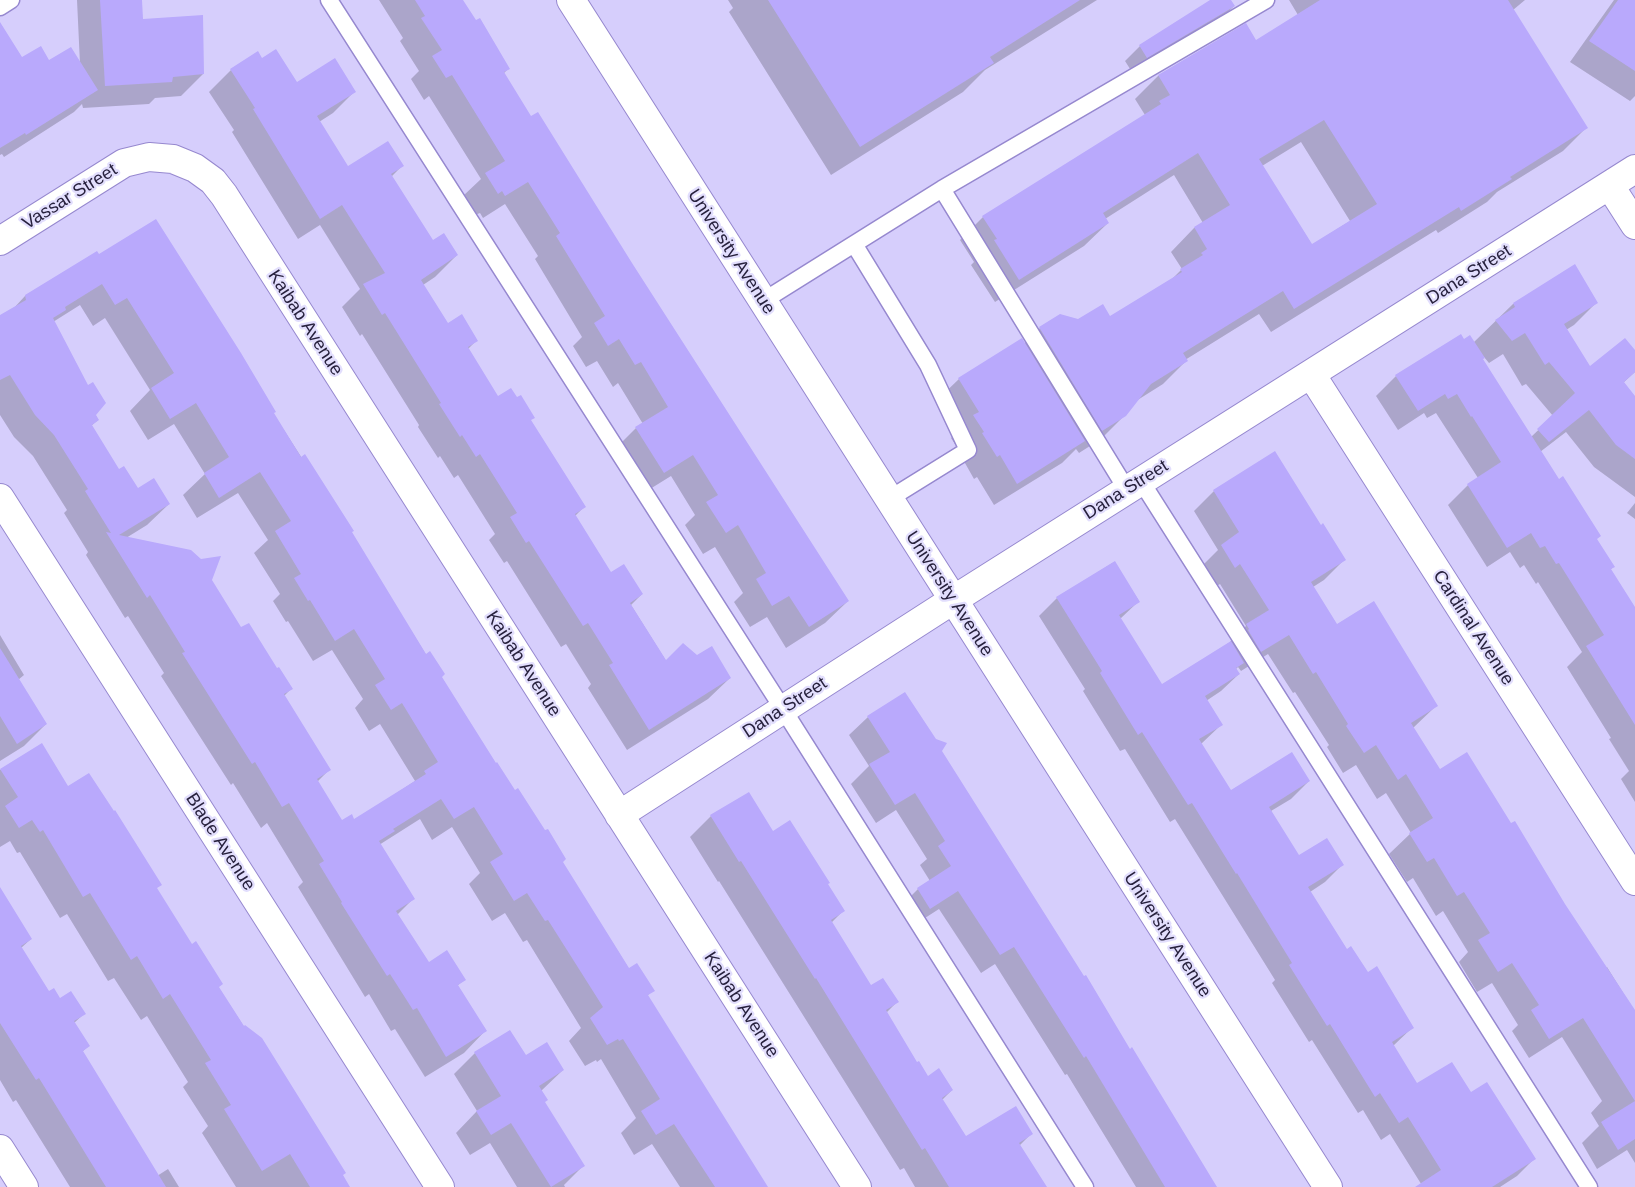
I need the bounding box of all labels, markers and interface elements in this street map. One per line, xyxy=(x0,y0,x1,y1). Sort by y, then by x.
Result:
street label: Vassar Street xyxy=(19,159,121,235)
street label: University Avenue xyxy=(683,185,779,319)
street label: Dana Street xyxy=(1423,240,1515,310)
street label: Kaibab Avenue xyxy=(263,266,347,380)
street label: Dana Street xyxy=(1080,455,1172,525)
street label: University Avenue xyxy=(901,527,997,661)
street label: Cardinal Avenue xyxy=(1428,566,1518,690)
street label: Kaibab Avenue xyxy=(481,607,565,721)
street label: Dana Street xyxy=(739,673,831,743)
street label: Blade Avenue xyxy=(181,789,259,895)
street label: University Avenue xyxy=(1119,868,1215,1002)
street label: Kaibab Avenue xyxy=(699,948,783,1062)

